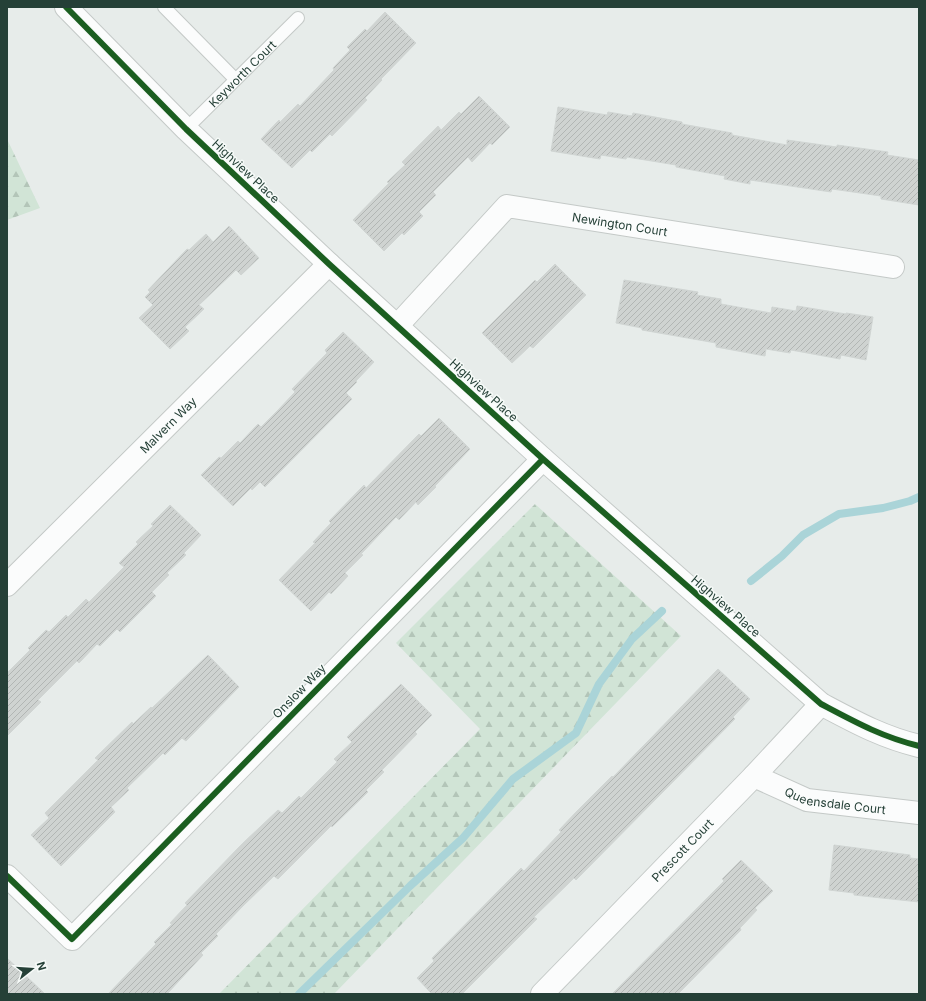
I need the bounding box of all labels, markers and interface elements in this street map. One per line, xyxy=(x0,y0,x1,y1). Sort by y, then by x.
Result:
street label: Keyworth Court xyxy=(205,37,279,110)
street label: Highview Place xyxy=(209,136,283,206)
street label: Newington Court xyxy=(571,209,669,239)
street label: Highview Place xyxy=(447,355,521,425)
street label: Malvern Way xyxy=(136,393,199,456)
street label: Highview Place xyxy=(688,572,764,640)
street label: Onslow Way xyxy=(269,660,329,721)
street label: Queensdale Court xyxy=(782,783,887,817)
street label: Prescott Court xyxy=(648,815,716,885)
north arrow xyxy=(12,949,52,989)
text: N xyxy=(34,960,49,972)

